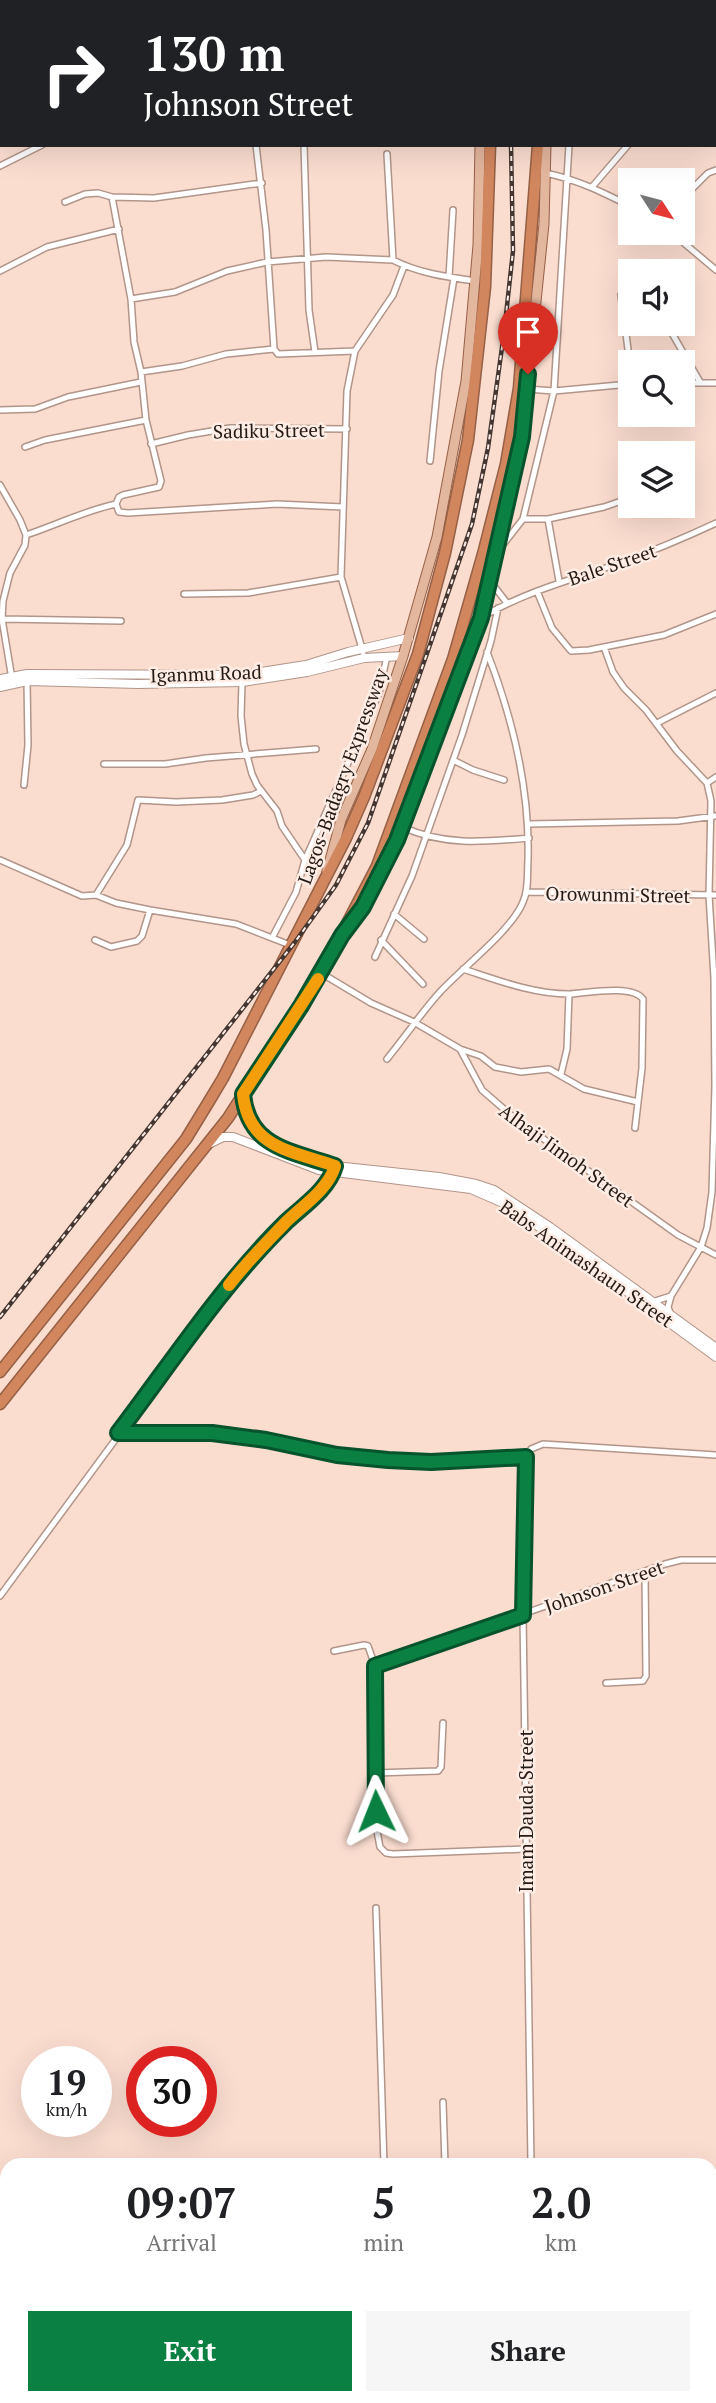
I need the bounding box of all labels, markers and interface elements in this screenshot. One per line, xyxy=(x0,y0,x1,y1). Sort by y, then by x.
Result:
text: 130 m xyxy=(143,20,285,85)
icon: right xyxy=(28,28,119,119)
text: Johnson Street xyxy=(143,83,353,125)
north arrow xyxy=(618,168,695,245)
map controls xyxy=(618,168,695,518)
button: sound xyxy=(618,259,695,336)
pin xyxy=(498,302,558,374)
icon: arrive xyxy=(509,313,547,351)
button: search xyxy=(618,350,695,427)
street label: Sadiku Street xyxy=(213,417,325,443)
button: layers xyxy=(618,441,695,518)
street label: Bale Street xyxy=(564,537,660,591)
street label: Iganmu Road xyxy=(150,659,263,687)
street label: Lagos-Badagry Expressway xyxy=(291,664,393,887)
street label: Orowunmi Street xyxy=(545,880,691,908)
street label: Alhaji Jimoh Street xyxy=(495,1098,639,1212)
street label: Babs Animashaun Street xyxy=(495,1194,679,1332)
street label: Johnson Street xyxy=(541,1554,667,1618)
street label: Imam Dauda Street xyxy=(513,1729,538,1893)
position arrow xyxy=(339,1774,413,1848)
speed limit sign: 30 xyxy=(126,2046,217,2137)
text: 19 xyxy=(47,2059,86,2105)
text: km/h xyxy=(46,2097,87,2121)
text: 09:07 xyxy=(127,2174,236,2230)
text: 5 xyxy=(372,2174,396,2230)
text: 2.0 xyxy=(531,2174,591,2230)
text: Arrival xyxy=(146,2227,217,2258)
text: min xyxy=(363,2227,404,2258)
text: km xyxy=(545,2227,577,2258)
button: Exit xyxy=(28,2311,352,2391)
button: Share xyxy=(366,2311,690,2391)

